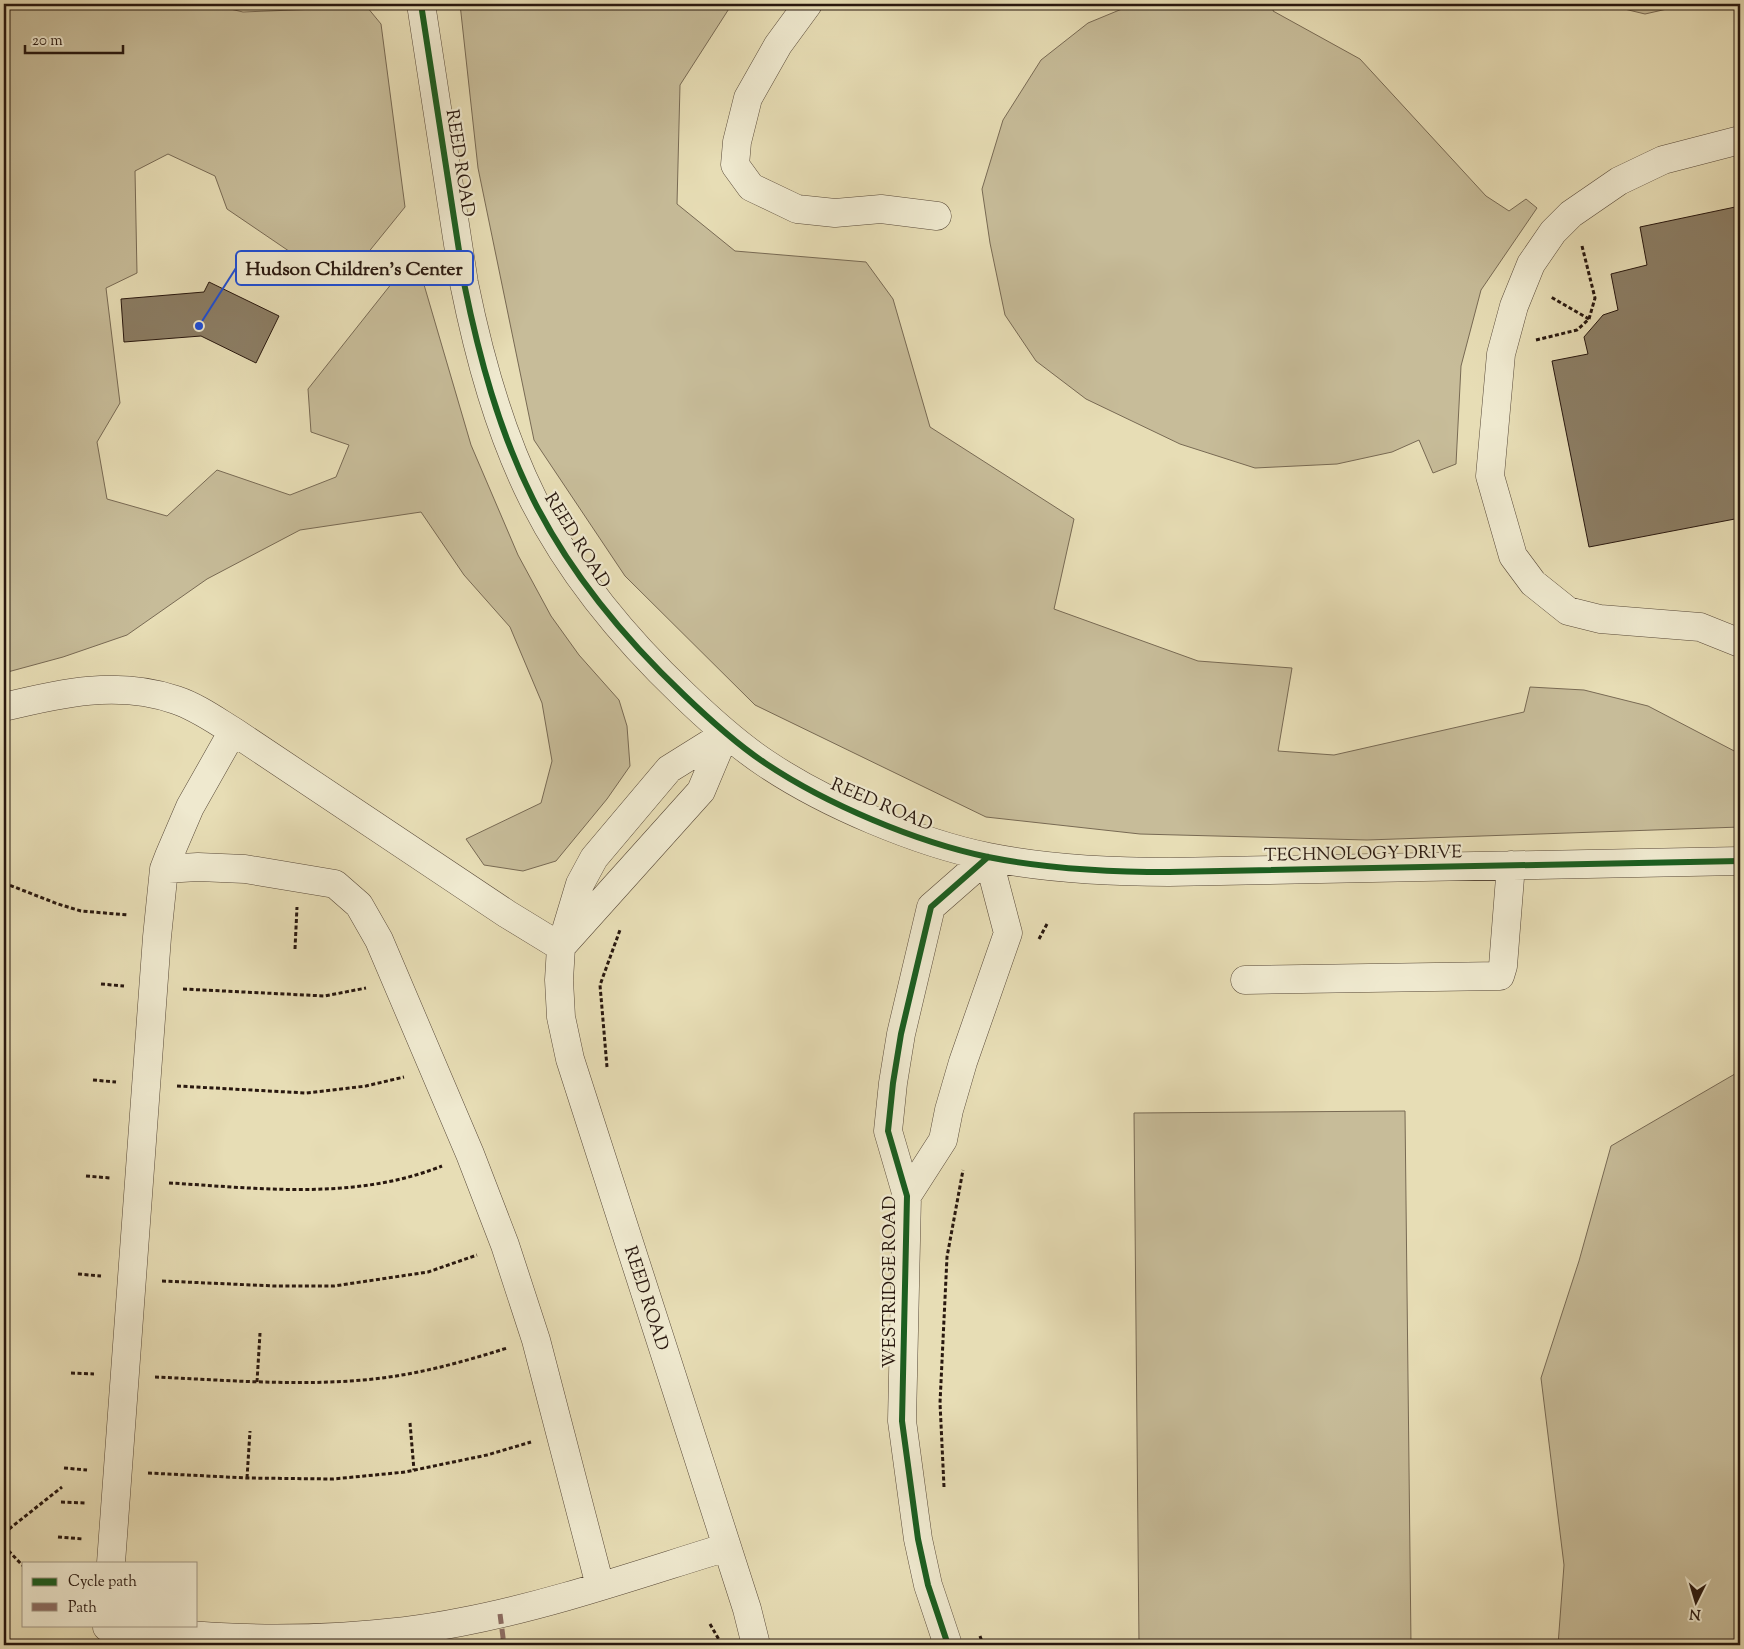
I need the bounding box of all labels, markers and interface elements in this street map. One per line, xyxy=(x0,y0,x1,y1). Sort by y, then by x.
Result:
scale bar xyxy=(25,22,122,54)
text: 20 m xyxy=(32,31,63,52)
street label: REED ROAD xyxy=(438,108,480,219)
callout: Hudson Children's Center xyxy=(236,251,473,285)
text: Hudson Children's Center xyxy=(245,257,463,284)
street label: REED ROAD xyxy=(537,488,616,594)
street label: REED ROAD xyxy=(826,773,936,839)
street label: TECHNOLOGY DRIVE xyxy=(1264,840,1462,870)
street label: WESTRIDGE ROAD xyxy=(878,1196,904,1368)
street label: REED ROAD xyxy=(616,1243,674,1354)
legend xyxy=(22,1562,198,1626)
text: Cycle path xyxy=(68,1572,137,1593)
north arrow xyxy=(1672,1576,1722,1626)
text: Path xyxy=(68,1598,97,1619)
text: N xyxy=(1689,1603,1701,1623)

